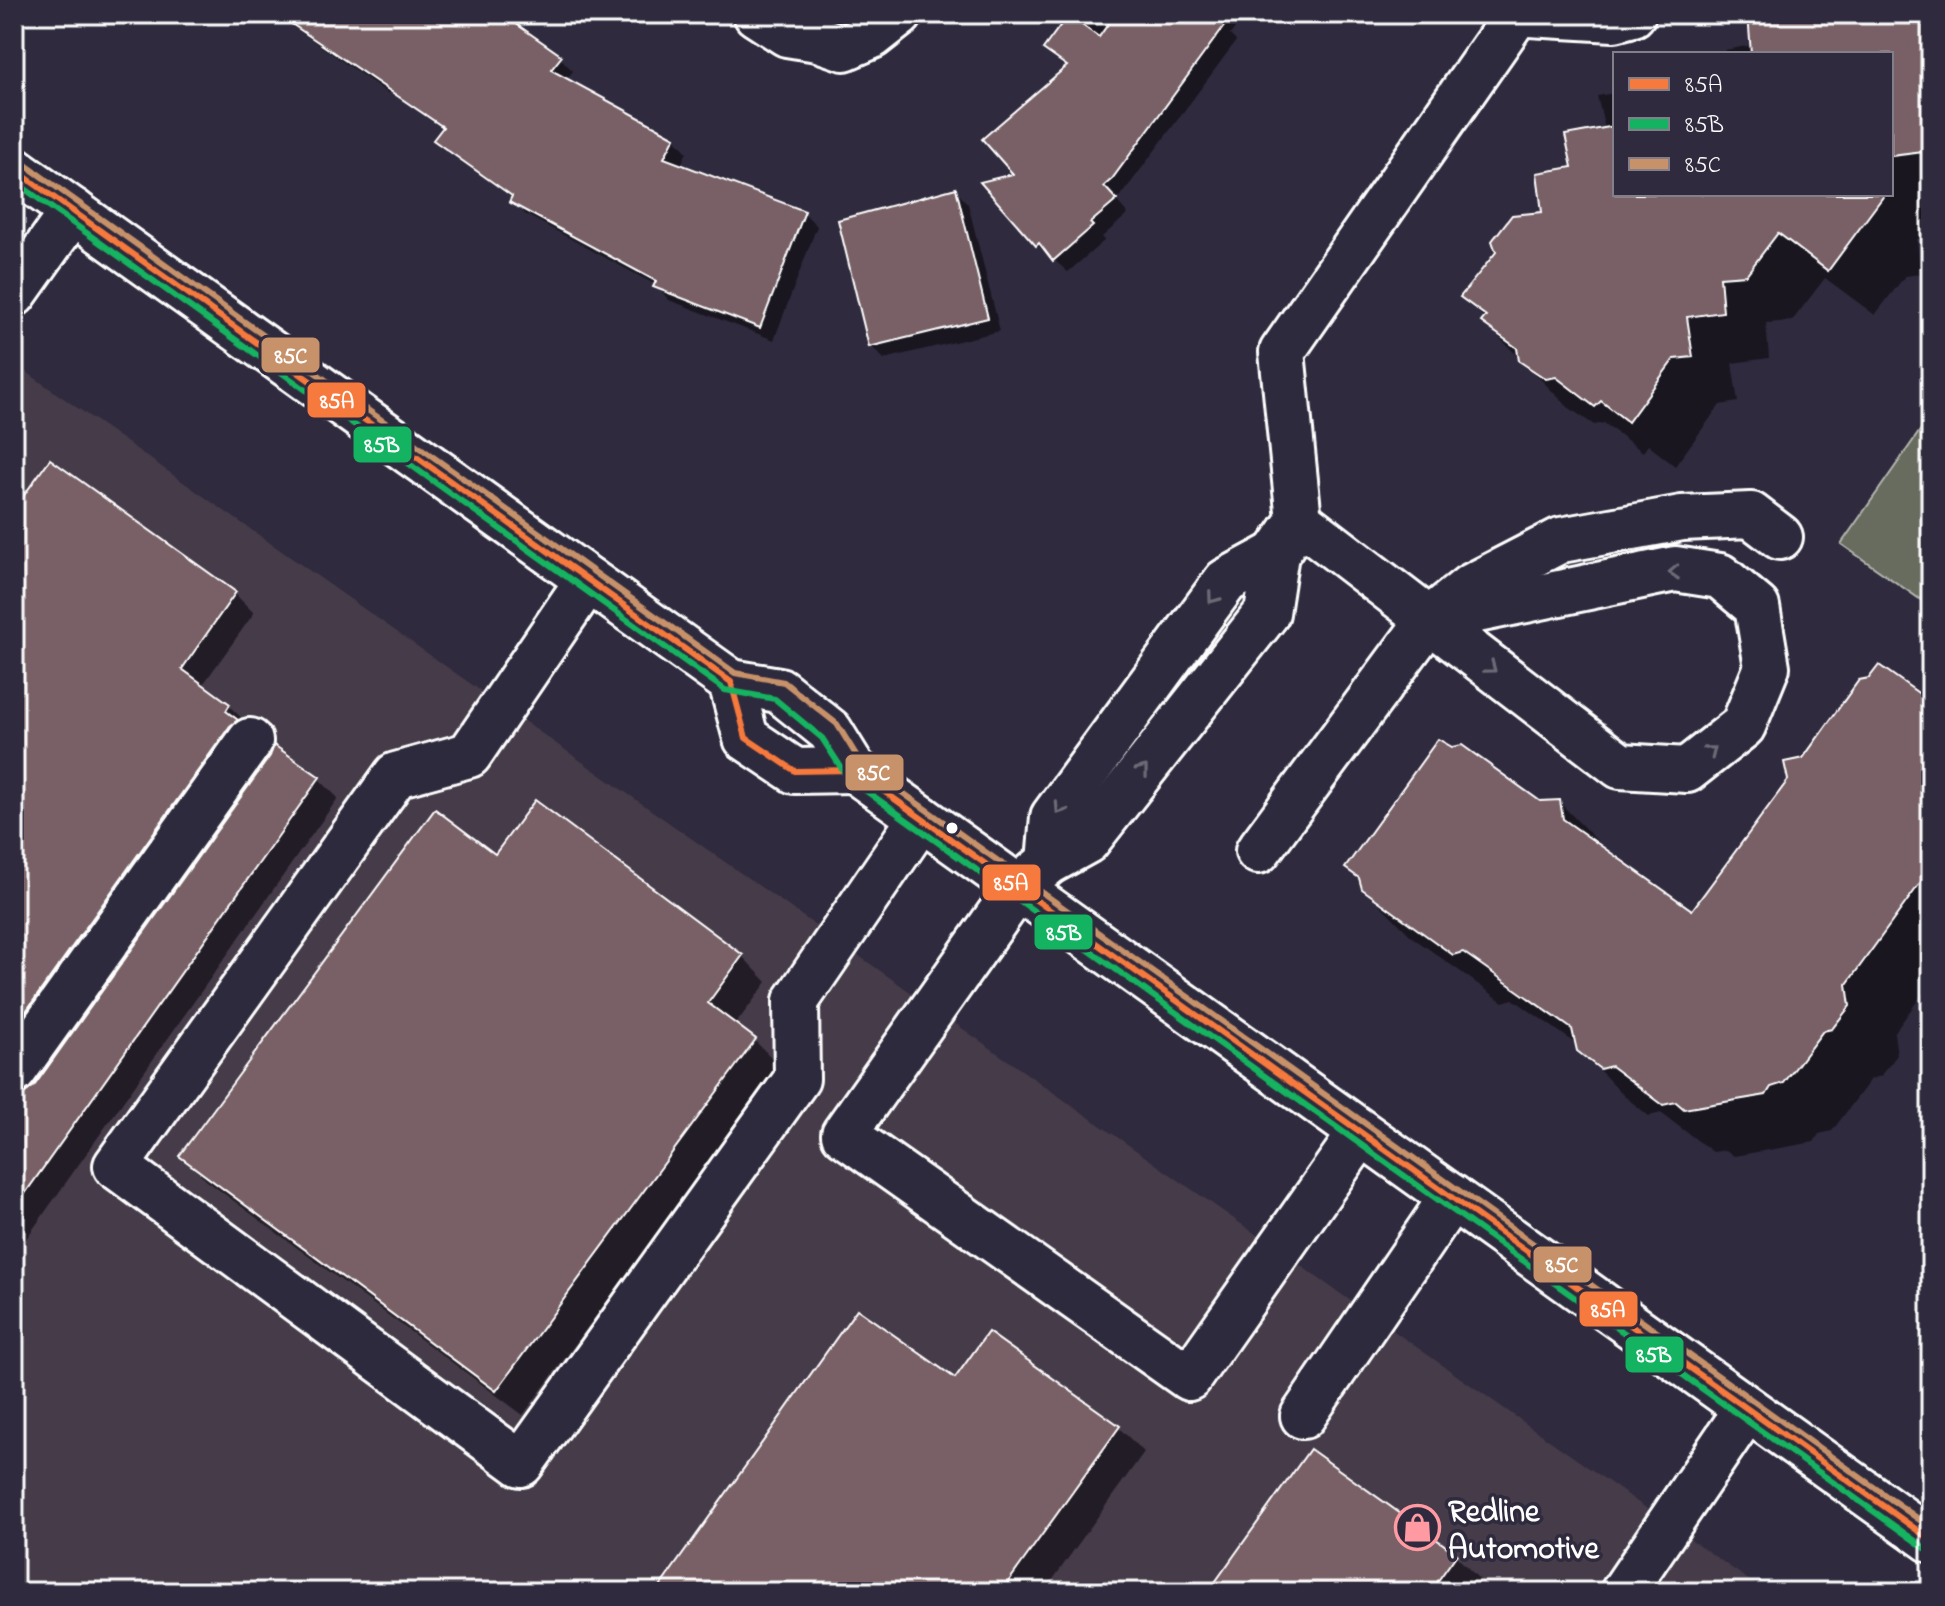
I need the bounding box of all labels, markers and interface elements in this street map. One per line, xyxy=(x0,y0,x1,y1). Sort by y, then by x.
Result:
legend xyxy=(1613,52,1893,196)
text: 85A xyxy=(1685,69,1723,104)
text: 85B xyxy=(1685,109,1724,144)
text: 85C xyxy=(1685,149,1721,184)
line badge: 85C xyxy=(260,336,321,374)
text: 85C xyxy=(274,342,307,374)
line badge: 85A xyxy=(306,381,367,419)
text: 85A xyxy=(319,387,354,419)
line badge: 85B xyxy=(352,425,413,464)
text: 85B xyxy=(363,431,400,463)
one-way arrow xyxy=(1668,563,1680,580)
one-way arrow xyxy=(1209,590,1223,604)
one-way arrow xyxy=(1482,658,1496,672)
one-way arrow xyxy=(1702,747,1717,761)
line badge: 85C xyxy=(844,753,905,792)
text: 85C xyxy=(857,759,890,791)
one-way arrow xyxy=(1133,764,1147,779)
one-way arrow xyxy=(1055,800,1070,814)
unlabelled marker xyxy=(944,820,960,836)
line badge: 85A xyxy=(981,863,1042,902)
text: 85A xyxy=(993,869,1028,901)
line badge: 85B xyxy=(1033,913,1094,951)
text: 85B xyxy=(1045,919,1082,951)
line badge: 85C xyxy=(1532,1245,1593,1284)
text: 85C xyxy=(1545,1251,1578,1283)
line badge: 85A xyxy=(1578,1290,1639,1328)
text: 85A xyxy=(1590,1296,1625,1328)
line badge: 85B xyxy=(1624,1335,1685,1374)
text: 85B xyxy=(1635,1341,1672,1373)
place label: Redline Automotive xyxy=(1448,1490,1601,1574)
shop icon: Redline Automotive xyxy=(1393,1504,1441,1552)

